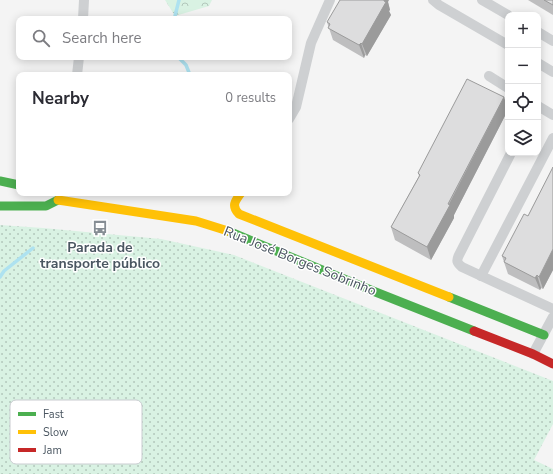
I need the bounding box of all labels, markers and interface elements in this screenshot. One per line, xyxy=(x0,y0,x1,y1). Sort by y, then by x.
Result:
map controls xyxy=(505,12,541,156)
button: + xyxy=(505,12,541,48)
search box xyxy=(16,16,292,60)
icon: search xyxy=(30,27,52,49)
text: Search here xyxy=(62,28,142,48)
button: − xyxy=(505,48,541,84)
button: locate xyxy=(505,84,541,120)
text: Nearby xyxy=(32,87,89,110)
text: 0 results xyxy=(225,89,276,107)
button: layers xyxy=(505,120,541,156)
bus stop icon: Parada de transporte público xyxy=(91,219,109,237)
street label: Rua José Borges Sobrinho xyxy=(221,222,379,300)
place label: Parada de transporte público xyxy=(40,238,160,273)
legend xyxy=(10,400,142,464)
text: Fast xyxy=(43,407,64,422)
text: Slow xyxy=(43,425,68,440)
text: Jam xyxy=(42,443,62,458)

